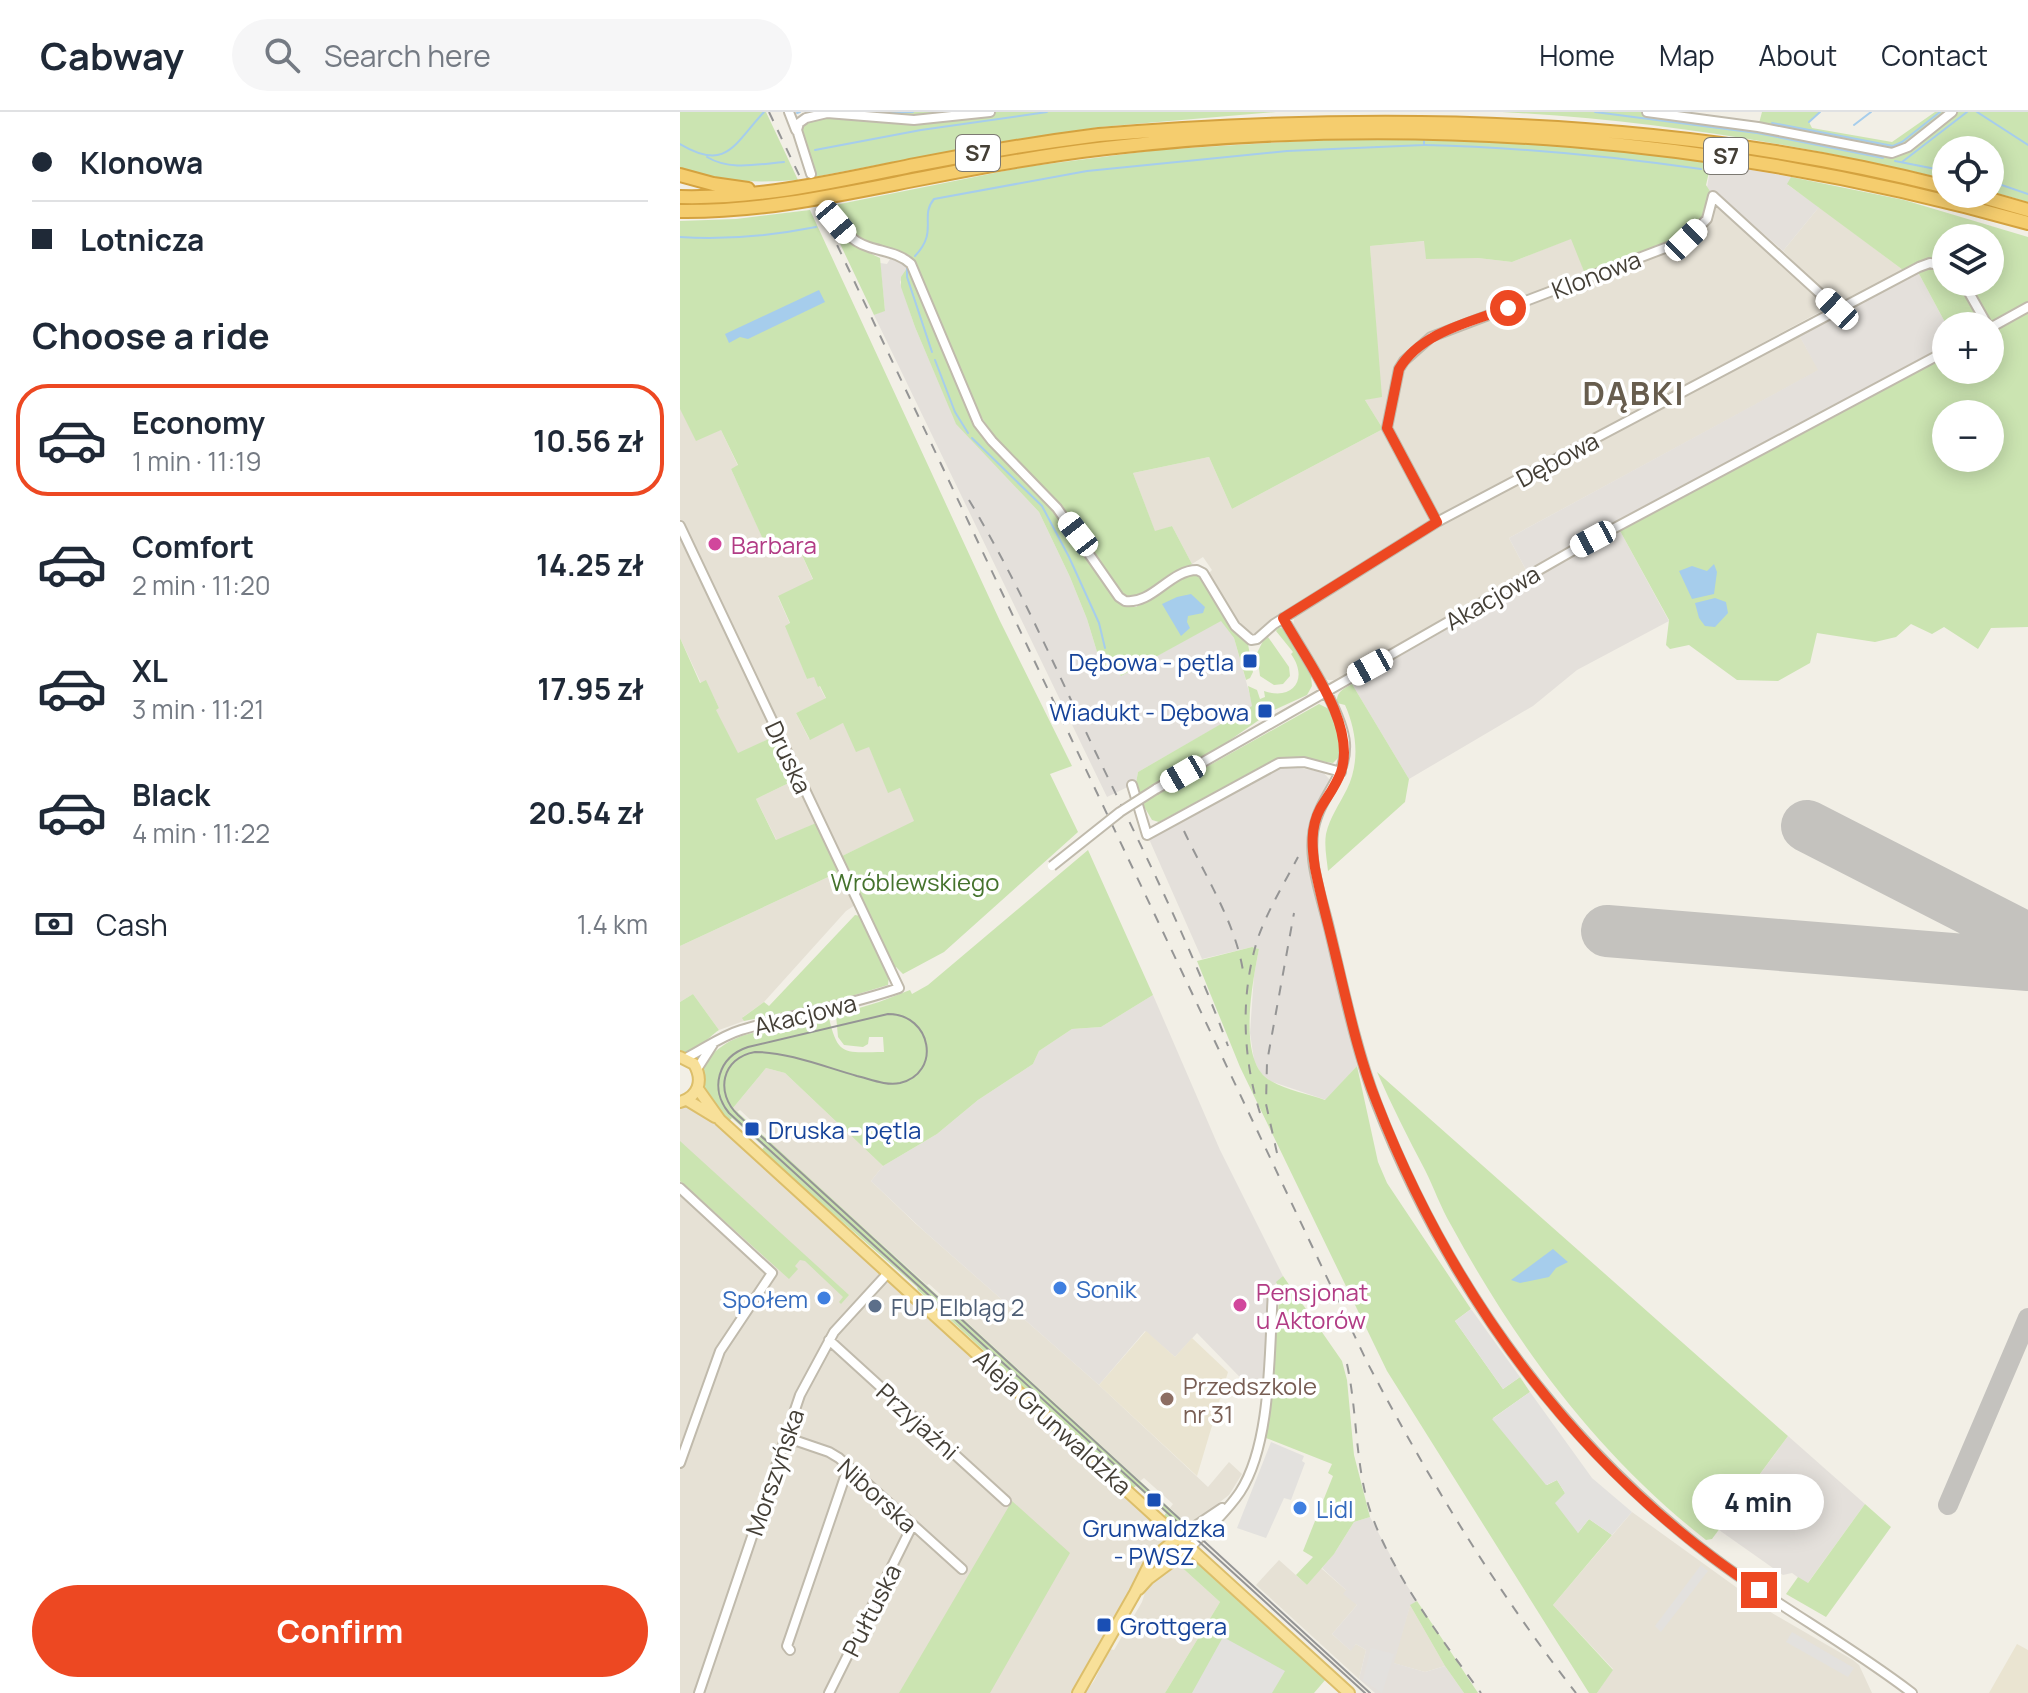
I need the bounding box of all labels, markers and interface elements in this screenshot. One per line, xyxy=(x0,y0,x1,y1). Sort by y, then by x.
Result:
search box xyxy=(232,19,792,91)
text: Cabway xyxy=(40,29,184,81)
icon: search xyxy=(260,33,304,77)
text: Search here xyxy=(324,35,491,76)
text: Home xyxy=(1539,36,1615,74)
text: Map xyxy=(1659,36,1715,74)
text: About xyxy=(1759,36,1837,74)
text: Contact xyxy=(1881,36,1988,74)
road number: S7 xyxy=(956,135,1000,171)
map controls xyxy=(1932,136,2004,472)
button: locate xyxy=(1932,136,2004,208)
road number: S7 xyxy=(1704,138,1748,174)
text: Klonowa xyxy=(80,142,203,183)
car xyxy=(811,196,861,248)
car xyxy=(1660,215,1712,265)
text: Lotnicza xyxy=(80,219,204,260)
button: layers xyxy=(1932,224,2004,296)
street label: Klonowa xyxy=(1547,242,1645,306)
car xyxy=(1811,284,1863,334)
route start xyxy=(1490,290,1526,326)
text: Choose a ride xyxy=(32,311,270,360)
button: + xyxy=(1932,312,2004,384)
district label: DĄBKI xyxy=(1582,371,1686,415)
button: − xyxy=(1932,400,2004,472)
text: Economy xyxy=(132,402,265,443)
icon: car xyxy=(36,404,108,476)
text: 10.56 zł xyxy=(533,420,644,461)
street label: Dębowa xyxy=(1510,424,1604,494)
text: 1 min · 11:19 xyxy=(132,443,262,479)
car xyxy=(1054,508,1102,560)
car xyxy=(1566,517,1620,561)
text: Comfort xyxy=(132,526,254,567)
icon: car xyxy=(36,528,108,600)
place label: Barbara xyxy=(731,528,817,561)
marker: Barbara xyxy=(706,535,724,553)
text: 14.25 zł xyxy=(536,544,644,585)
street label: Akacjowa xyxy=(1439,557,1545,637)
text: 2 min · 11:20 xyxy=(132,567,271,603)
place label: Dębowa - pętla xyxy=(1068,645,1234,678)
car xyxy=(1343,645,1397,689)
text: XL xyxy=(132,650,168,691)
icon: car xyxy=(36,652,108,724)
marker: Dębowa - pętla xyxy=(1241,652,1259,670)
text: 17.95 zł xyxy=(537,668,644,709)
text: 3 min · 11:21 xyxy=(132,691,264,727)
place label: Wiadukt - Dębowa xyxy=(1049,695,1249,728)
marker: Wiadukt - Dębowa xyxy=(1256,702,1274,720)
street label: Druska xyxy=(758,715,820,799)
car xyxy=(1156,752,1210,796)
text: Black xyxy=(132,774,210,815)
icon: car xyxy=(36,776,108,848)
text: 20.54 zł xyxy=(529,792,644,833)
text: 4 min · 11:22 xyxy=(132,815,270,851)
park label: Wróblewskiego xyxy=(831,865,999,898)
icon: cash xyxy=(32,902,76,946)
text: Cash xyxy=(96,904,168,945)
text: 1.4 km xyxy=(577,906,648,942)
street label: Akacjowa xyxy=(750,985,860,1043)
place label: Druska - pętla xyxy=(768,1113,921,1146)
marker: Druska - pętla xyxy=(743,1120,761,1138)
place label: Sonik xyxy=(1076,1272,1138,1305)
place label: Pensjonat u Aktorów xyxy=(1256,1275,1368,1336)
marker: Sonik xyxy=(1051,1279,1069,1297)
place label: Społem xyxy=(722,1282,808,1315)
marker: Społem xyxy=(815,1289,833,1307)
place label: FUP Elbląg 2 xyxy=(891,1290,1024,1323)
marker: Pensjonat u Aktorów xyxy=(1231,1296,1249,1314)
marker: FUP Elbląg 2 xyxy=(866,1297,884,1315)
street label: Aleja Grunwaldzka xyxy=(967,1342,1139,1502)
place label: Przedszkole nr 31 xyxy=(1183,1369,1317,1430)
street label: Przyjaźni xyxy=(870,1375,966,1467)
marker: Przedszkole nr 31 xyxy=(1158,1390,1176,1408)
street label: Morszyńska xyxy=(737,1404,811,1540)
street label: Niborska xyxy=(831,1450,925,1540)
callout: 4 min xyxy=(1693,1474,1825,1530)
text: 4 min xyxy=(1724,1484,1792,1520)
marker: Grunwaldzka - PWSZ xyxy=(1145,1491,1163,1509)
place label: Lidl xyxy=(1316,1492,1354,1525)
marker: Lidl xyxy=(1291,1499,1309,1517)
place label: Grunwaldzka - PWSZ xyxy=(1083,1511,1225,1572)
street label: Pułtuska xyxy=(834,1558,908,1662)
route end xyxy=(1741,1572,1777,1608)
button: Confirm xyxy=(32,1585,648,1677)
place label: Grottgera xyxy=(1120,1609,1227,1642)
marker: Grottgera xyxy=(1095,1616,1113,1634)

